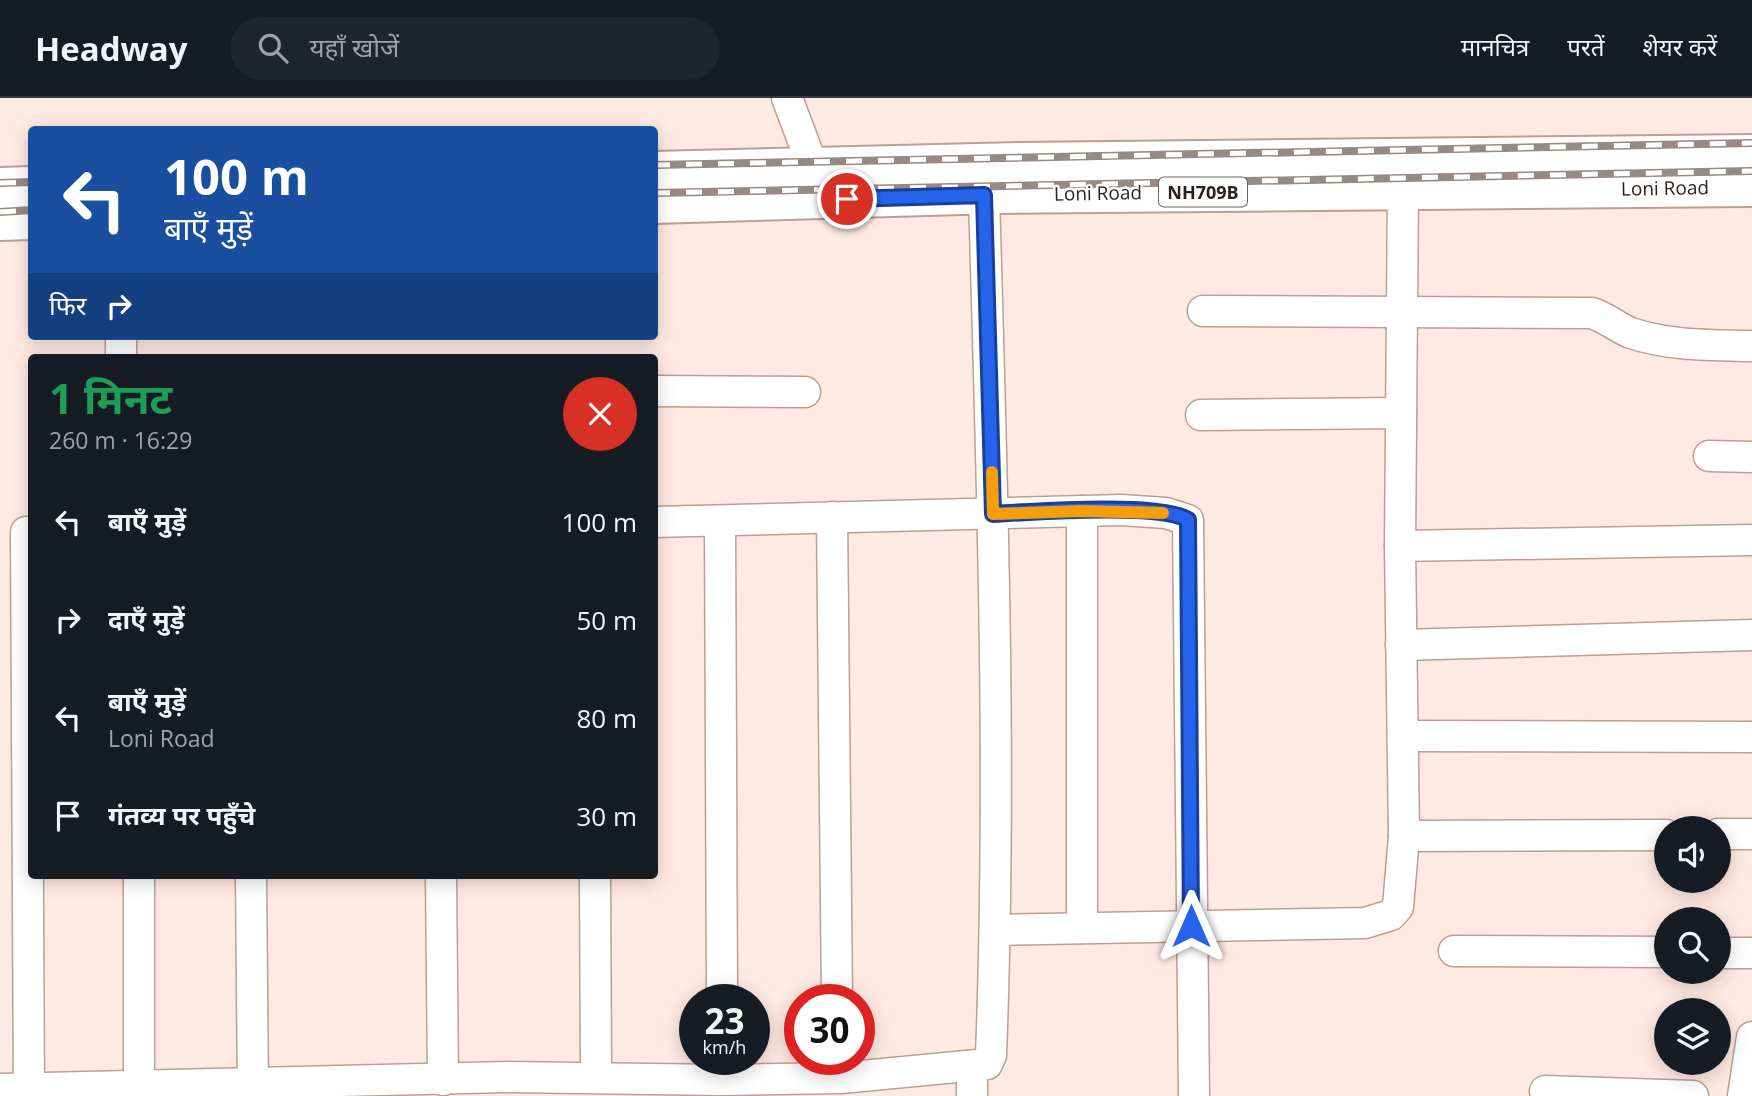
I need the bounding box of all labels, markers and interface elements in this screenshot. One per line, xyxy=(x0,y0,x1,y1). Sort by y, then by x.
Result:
search box xyxy=(230,17,720,80)
text: Headway xyxy=(35,26,188,71)
icon: search xyxy=(254,29,292,67)
text: यहाँ खोजें xyxy=(310,29,399,65)
text: मानचित्र xyxy=(1461,30,1529,63)
text: परतें xyxy=(1567,30,1604,63)
text: शेयर करें xyxy=(1642,30,1717,63)
text: 100 m xyxy=(164,143,309,209)
icon: left xyxy=(49,154,140,245)
pin xyxy=(817,169,877,229)
street label: Loni Road xyxy=(1621,174,1709,202)
road number: NH709B xyxy=(1159,178,1247,206)
street label: Loni Road xyxy=(1054,179,1142,207)
icon: arrive xyxy=(828,180,866,218)
text: बाएँ मुड़ें xyxy=(164,206,253,249)
text: फिर xyxy=(49,287,86,323)
icon: right xyxy=(100,287,138,325)
text: 1 मिनट xyxy=(49,369,172,426)
button: close xyxy=(563,377,637,451)
text: 260 m · 16:29 xyxy=(49,424,192,456)
icon: left xyxy=(49,503,87,541)
text: बाएँ मुड़ें xyxy=(108,503,186,539)
text: 100 m xyxy=(562,504,637,540)
icon: right xyxy=(49,601,87,639)
text: दाएँ मुड़ें xyxy=(108,601,185,637)
text: 50 m xyxy=(576,602,637,638)
text: बाएँ मुड़ें xyxy=(108,683,186,719)
icon: left xyxy=(49,699,87,737)
text: 80 m xyxy=(576,700,637,736)
text: Loni Road xyxy=(108,722,215,754)
icon: arrive xyxy=(49,797,87,835)
text: गंतव्य पर पहुँचे xyxy=(108,797,255,833)
text: 30 m xyxy=(576,798,637,834)
map controls xyxy=(1654,816,1731,1075)
button: sound xyxy=(1654,816,1731,893)
position arrow xyxy=(1154,889,1228,963)
button: search xyxy=(1654,907,1731,984)
speed limit sign: 30 xyxy=(784,984,875,1075)
text: 23 xyxy=(704,997,745,1044)
button: layers xyxy=(1654,998,1731,1075)
text: km/h xyxy=(703,1035,746,1059)

